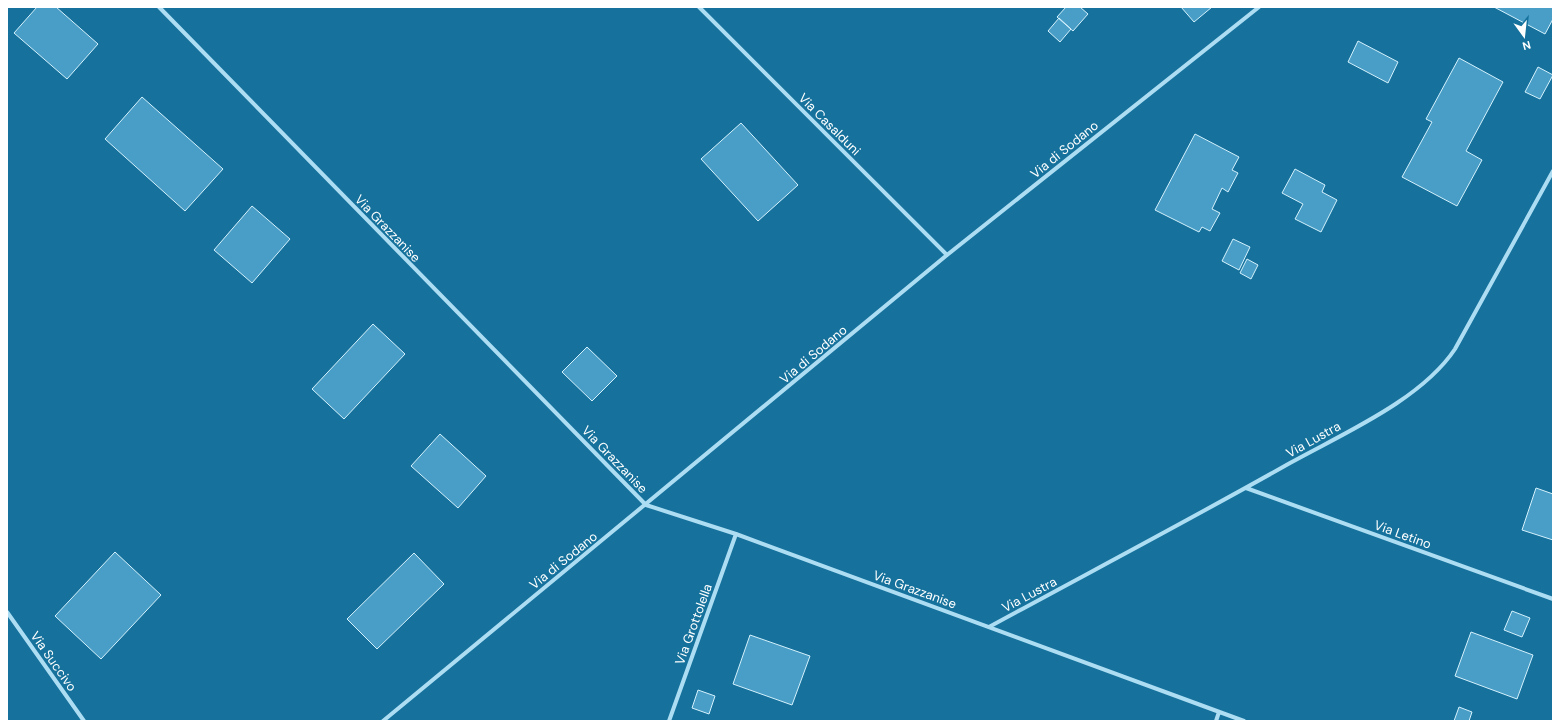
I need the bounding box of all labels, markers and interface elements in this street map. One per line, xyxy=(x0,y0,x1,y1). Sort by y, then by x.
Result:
north arrow xyxy=(1504,16,1544,56)
text: N xyxy=(1521,38,1532,53)
street label: Via Casalduni xyxy=(795,90,864,159)
street label: Via di Sodano xyxy=(1027,117,1102,182)
street label: Via Grazzanise xyxy=(351,191,424,266)
street label: Via di Sodano xyxy=(776,321,851,387)
street label: Via Lustra xyxy=(1283,417,1344,461)
street label: Via Grazzanise xyxy=(578,422,651,497)
street label: Via Letino xyxy=(1372,516,1434,553)
street label: Via di Sodano xyxy=(526,528,601,593)
street label: Via Grazzanise xyxy=(871,567,959,612)
street label: Via Lustra xyxy=(999,573,1060,616)
street label: Via Grottolella xyxy=(671,581,716,667)
street label: Via Succivo xyxy=(27,628,81,695)

